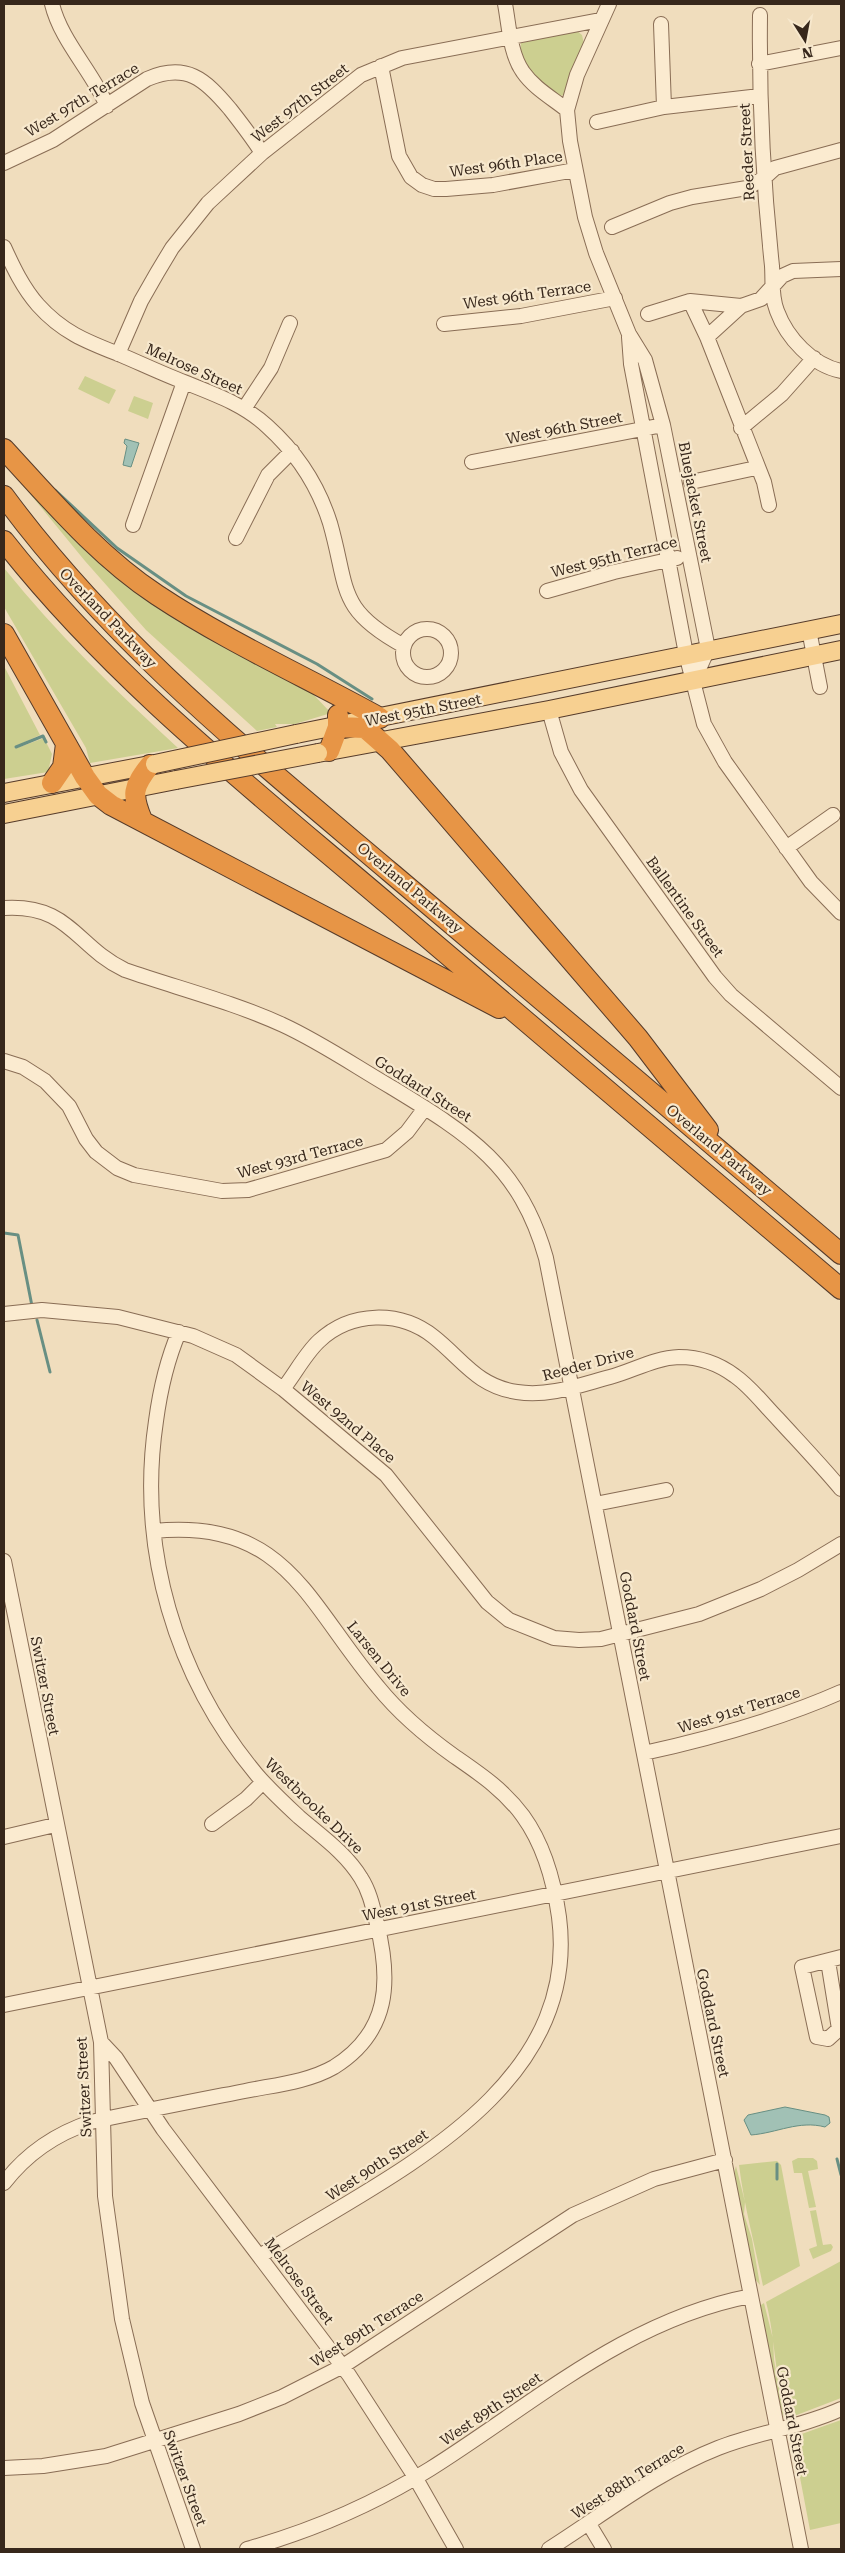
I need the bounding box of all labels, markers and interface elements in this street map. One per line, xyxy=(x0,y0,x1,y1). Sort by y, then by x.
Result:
north arrow xyxy=(780,15,830,65)
text: N xyxy=(800,44,814,62)
street label: West 97th Terrace xyxy=(22,59,142,141)
street label: West 97th Street xyxy=(248,59,352,146)
street label: Reeder Street xyxy=(735,102,759,201)
street label: West 96th Place xyxy=(448,147,564,181)
street label: West 96th Terrace xyxy=(462,277,592,313)
street label: Melrose Street xyxy=(143,340,246,399)
street label: West 96th Street xyxy=(504,408,624,448)
street label: Bluejacket Street xyxy=(674,440,716,564)
street label: West 95th Terrace xyxy=(549,533,679,581)
street label: Overland Parkway xyxy=(56,564,161,672)
street label: West 95th Street xyxy=(363,690,483,730)
street label: Overland Parkway xyxy=(354,839,467,938)
street label: Ballentine Street xyxy=(642,853,728,961)
street label: Goddard Street xyxy=(371,1052,475,1126)
street label: Overland Parkway xyxy=(663,1101,776,1200)
street label: West 93rd Terrace xyxy=(235,1132,365,1182)
street label: Reeder Drive xyxy=(540,1343,636,1385)
street label: West 92nd Place xyxy=(297,1377,399,1467)
street label: Goddard Street xyxy=(616,1570,654,1683)
street label: Larsen Drive xyxy=(343,1618,415,1700)
street label: Switzer Street xyxy=(27,1635,64,1737)
street label: West 91st Terrace xyxy=(676,1683,802,1737)
street label: Westbrooke Drive xyxy=(261,1754,367,1858)
street label: West 91st Street xyxy=(361,1885,478,1925)
street label: Goddard Street xyxy=(693,1967,733,2080)
street label: Switzer Street xyxy=(72,2036,96,2138)
street label: West 90th Street xyxy=(323,2125,432,2205)
street label: Melrose Street xyxy=(260,2234,338,2328)
street label: West 89th Terrace xyxy=(307,2287,427,2371)
street label: Goddard Street xyxy=(773,2365,811,2478)
street label: West 89th Street xyxy=(437,2368,545,2450)
street label: Switzer Street xyxy=(159,2428,211,2529)
street label: West 88th Terrace xyxy=(568,2439,688,2523)

